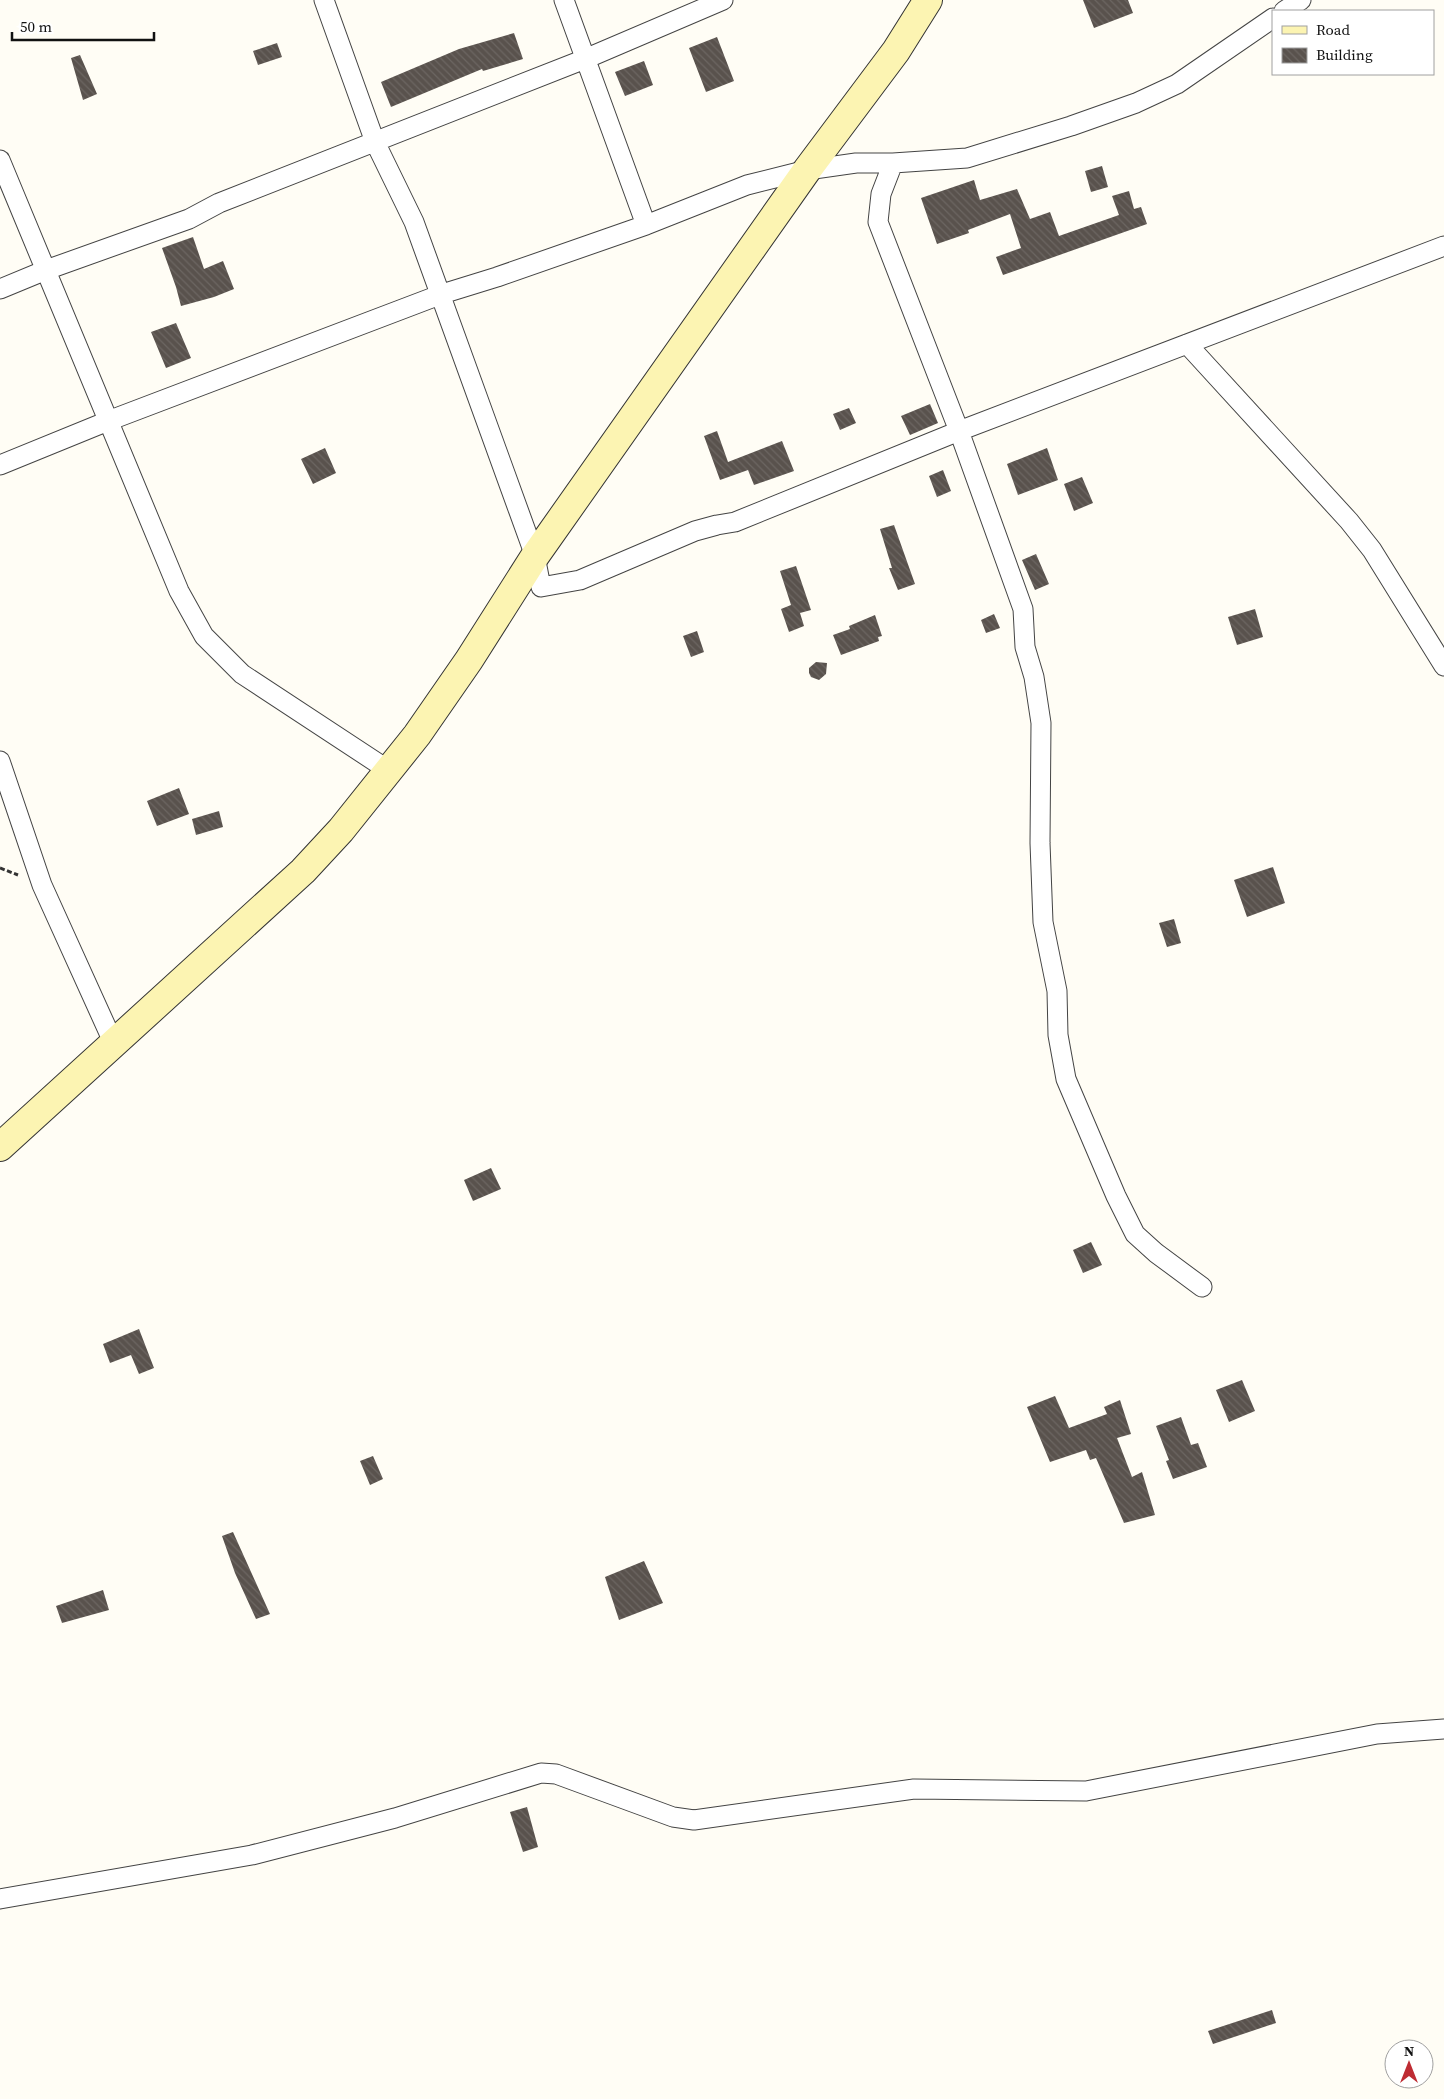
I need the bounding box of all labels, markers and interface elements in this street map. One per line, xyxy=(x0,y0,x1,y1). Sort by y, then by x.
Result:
scale bar xyxy=(12,10,155,42)
legend xyxy=(1272,10,1434,75)
text: 50 m xyxy=(20,16,52,37)
text: Road xyxy=(1316,19,1350,40)
text: Building xyxy=(1316,44,1373,65)
north arrow xyxy=(1384,2039,1434,2089)
text: N xyxy=(1404,2041,1414,2061)

